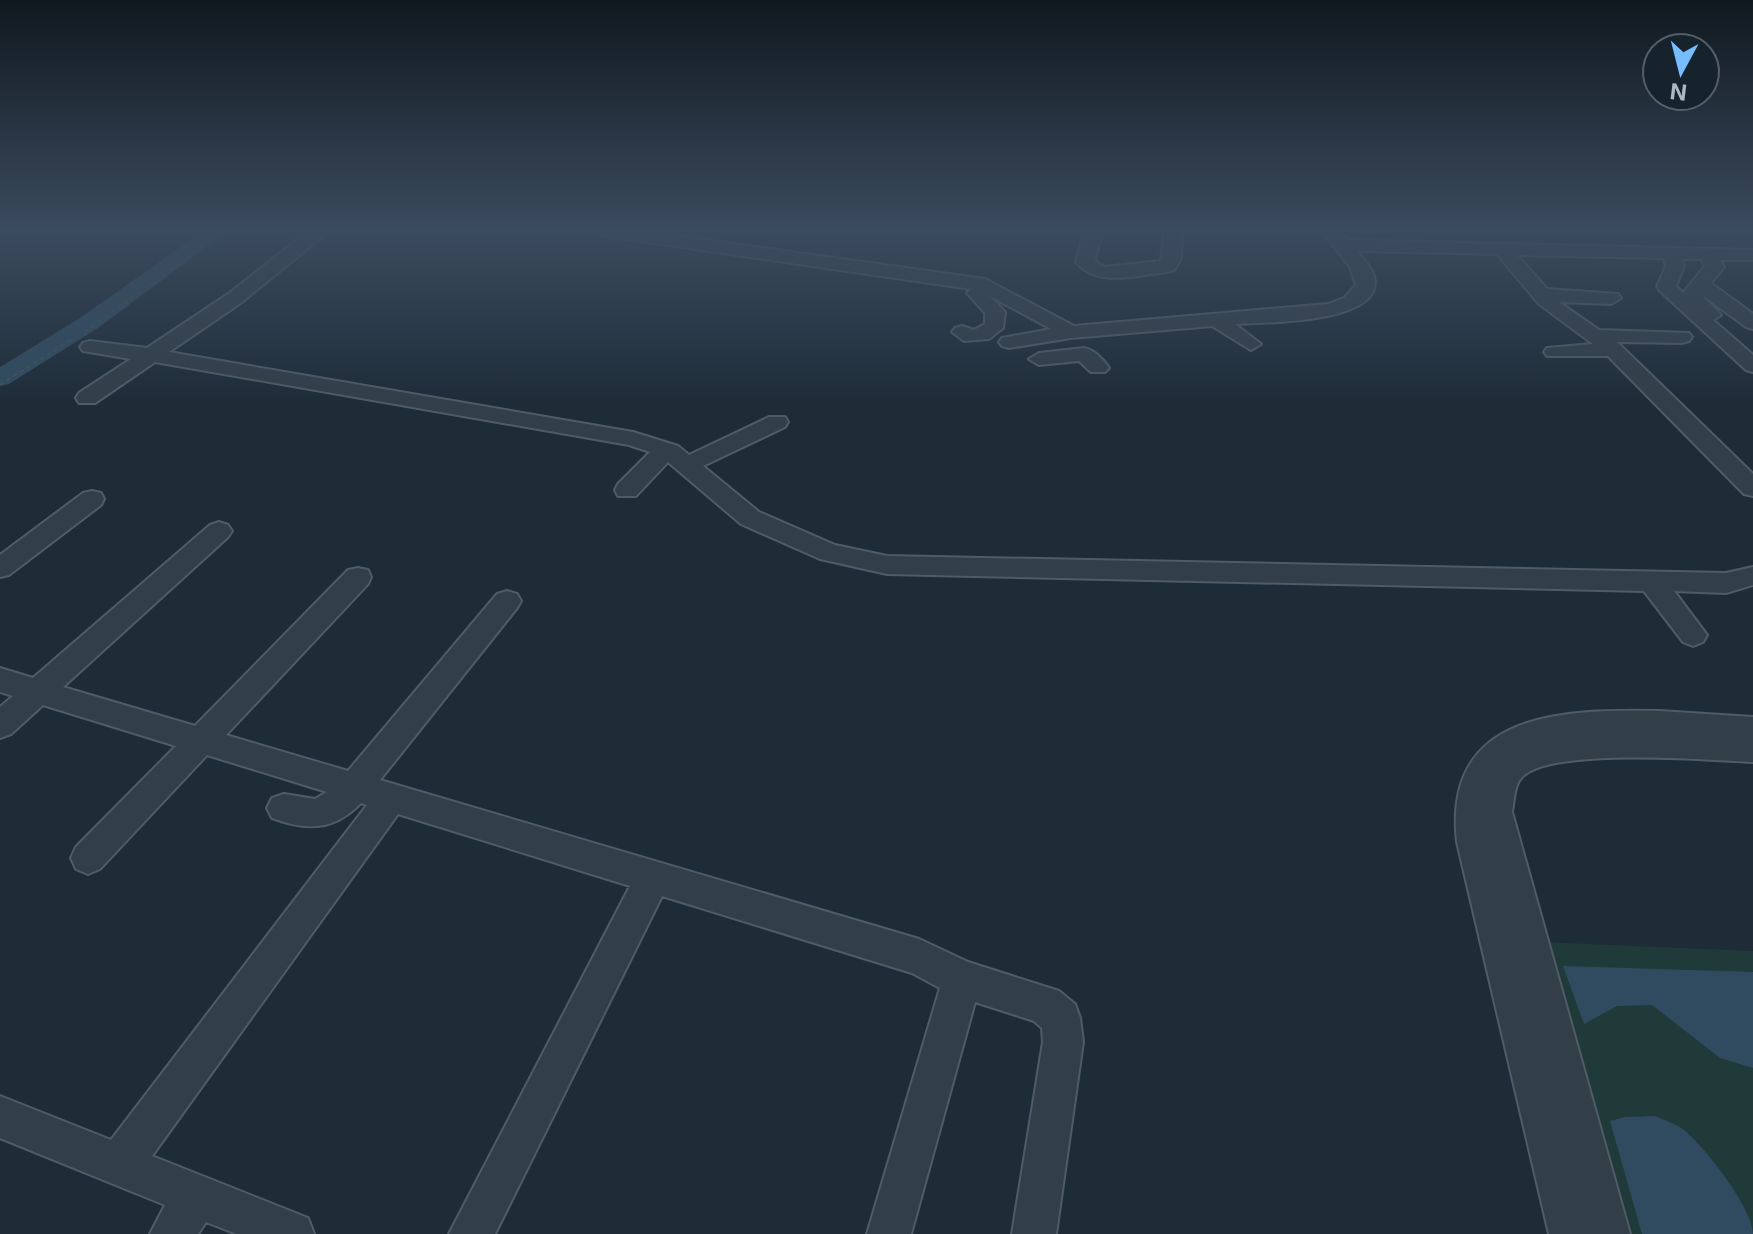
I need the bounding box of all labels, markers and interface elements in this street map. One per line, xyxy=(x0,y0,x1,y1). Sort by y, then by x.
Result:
north arrow xyxy=(1641,32,1721,112)
text: N xyxy=(1669,78,1688,106)

